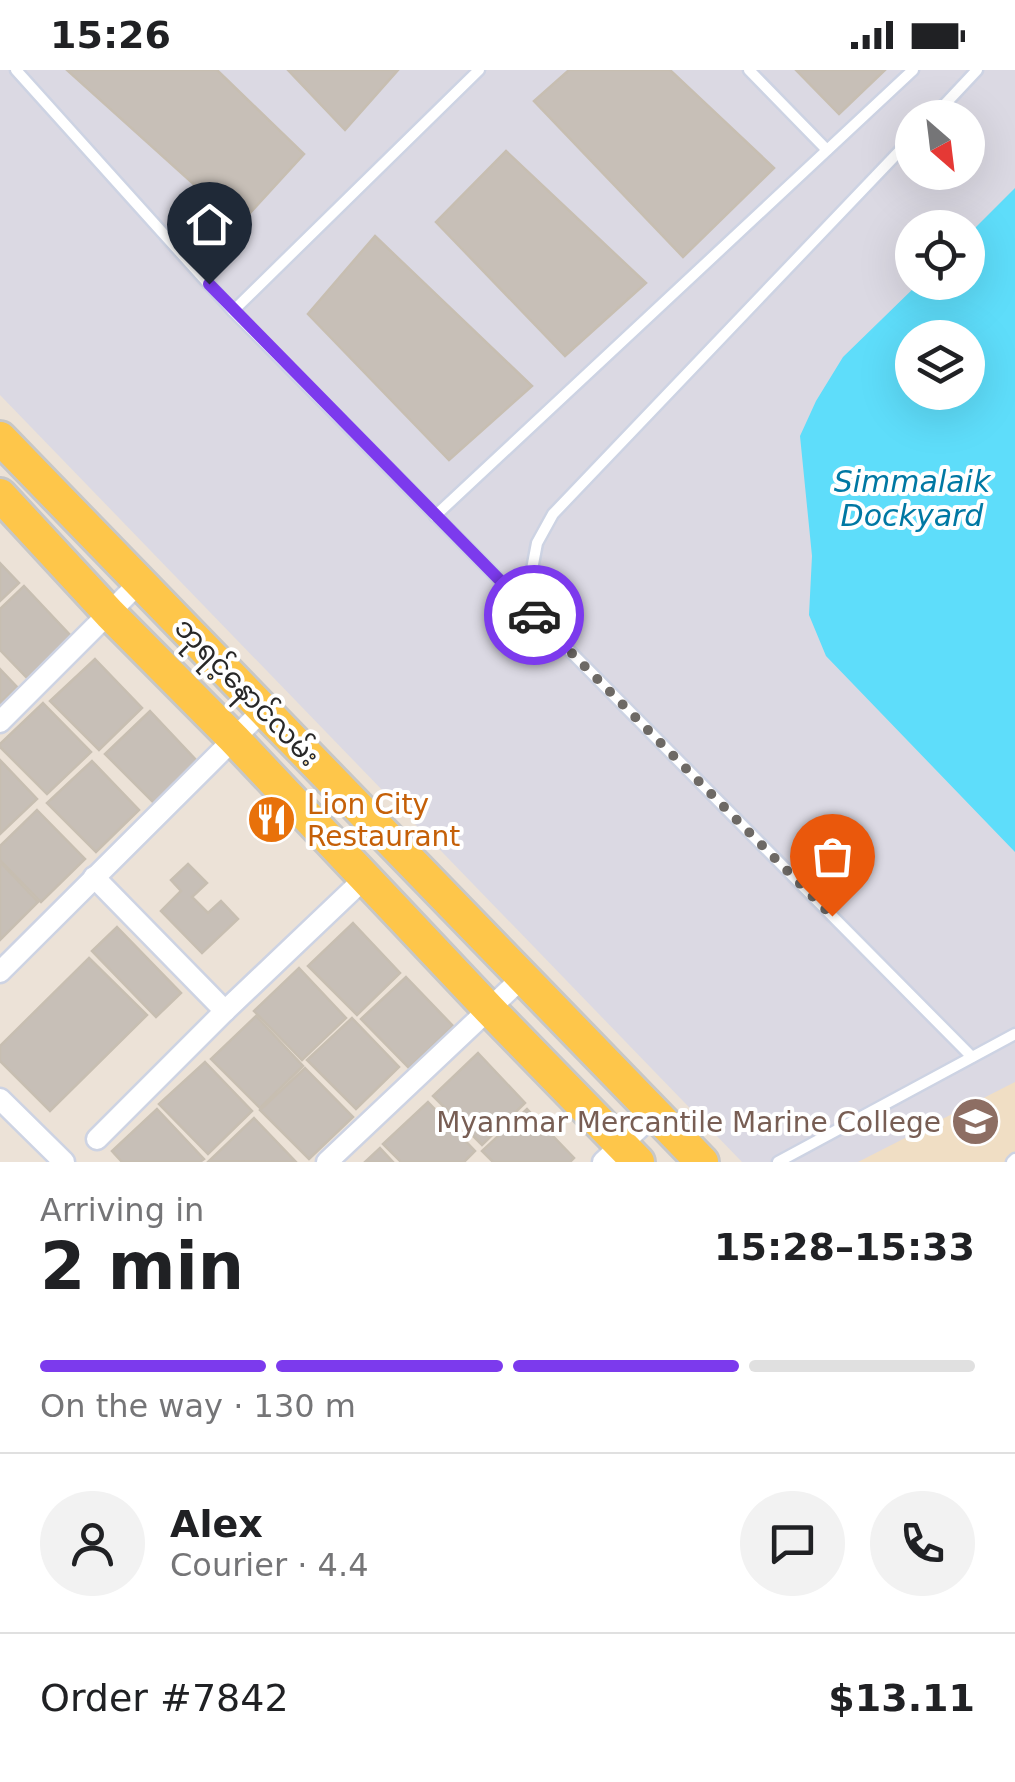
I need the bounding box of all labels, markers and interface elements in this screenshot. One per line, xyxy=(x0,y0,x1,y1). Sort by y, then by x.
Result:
text: 15:26 xyxy=(50,13,171,57)
north arrow xyxy=(895,100,985,190)
map controls xyxy=(895,100,985,410)
pin xyxy=(167,182,252,285)
icon: home xyxy=(182,197,237,252)
button: locate xyxy=(895,210,985,300)
button: layers xyxy=(895,320,985,410)
water label: Simmalaik Dockyard xyxy=(834,464,992,533)
courier xyxy=(484,565,584,665)
icon: car xyxy=(507,588,562,643)
street label: ဘုရင့်နောင်လမ်း xyxy=(164,610,327,777)
place label: Lion City Restaurant xyxy=(307,788,460,853)
restaurant icon: Lion City Restaurant xyxy=(246,794,298,846)
pin xyxy=(790,814,875,917)
icon: bag xyxy=(805,829,860,884)
school or university icon: Myanmar Mercantile Marine College xyxy=(950,1096,1002,1148)
place label: Myanmar Mercantile Marine College xyxy=(436,1106,941,1139)
text: Arriving in xyxy=(40,1191,204,1229)
text: 15:28–15:33 xyxy=(714,1225,975,1269)
text: 2 min xyxy=(40,1229,244,1304)
text: On the way · 130 m xyxy=(40,1387,356,1425)
button: person xyxy=(40,1491,145,1596)
button: chat xyxy=(740,1491,845,1596)
button: phone xyxy=(870,1491,975,1596)
text: Alex xyxy=(170,1502,263,1546)
text: Courier · 4.4 xyxy=(170,1546,369,1584)
text: Order #7842 xyxy=(40,1676,289,1720)
text: $13.11 xyxy=(828,1676,975,1720)

